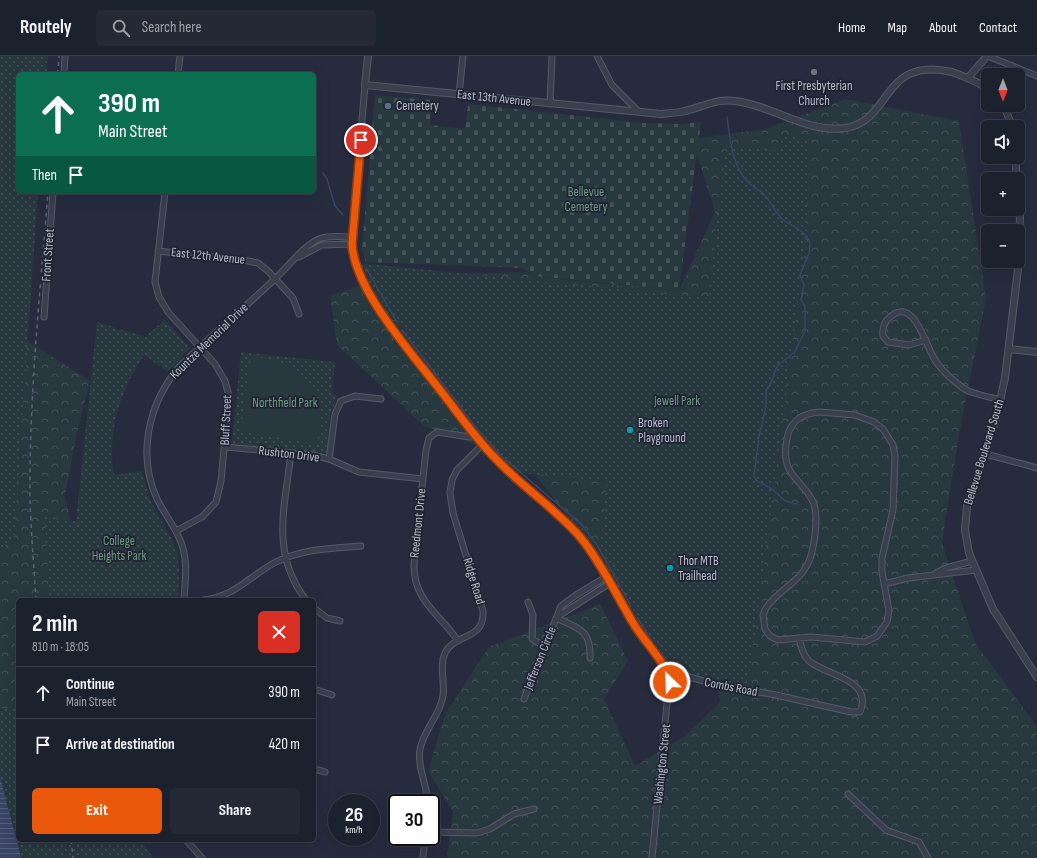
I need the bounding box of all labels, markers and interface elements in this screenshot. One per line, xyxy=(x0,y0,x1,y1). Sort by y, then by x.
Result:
search box xyxy=(96,10,376,46)
text: Routely xyxy=(20,16,72,39)
icon: search xyxy=(110,17,132,39)
text: Search here xyxy=(142,18,201,37)
text: Home xyxy=(838,19,866,36)
text: Map xyxy=(888,19,907,36)
text: About xyxy=(929,19,957,36)
text: Contact xyxy=(979,19,1017,36)
marker: First Presbyterian Church xyxy=(809,67,819,77)
north arrow xyxy=(981,68,1025,112)
map controls xyxy=(981,68,1025,268)
place label: First Presbyterian Church xyxy=(776,78,852,109)
street label: East 13th Avenue xyxy=(456,86,532,110)
text: 390 m xyxy=(98,87,160,120)
icon: ahead xyxy=(32,88,84,140)
place label: Cemetery xyxy=(396,98,439,114)
marker: Cemetery xyxy=(383,101,393,111)
button: sound xyxy=(981,120,1025,164)
text: Main Street xyxy=(98,121,168,142)
pin xyxy=(344,123,378,157)
icon: arrive xyxy=(350,129,372,151)
icon: arrive xyxy=(65,164,87,186)
text: Then xyxy=(32,166,57,185)
button: + xyxy=(981,172,1025,216)
park label: Bellevue Cemetery xyxy=(565,184,607,215)
button: − xyxy=(981,224,1025,268)
street label: Front Street xyxy=(38,228,58,282)
street label: East 12th Avenue xyxy=(170,244,246,268)
street label: Kountze Memorial Drive xyxy=(166,299,252,383)
park label: Jewell Park xyxy=(653,393,700,409)
street label: Bluff Street xyxy=(217,394,235,446)
park label: Northfield Park xyxy=(252,395,318,411)
street label: Bellevue Boulevard South xyxy=(960,397,1008,507)
place label: Broken Playground xyxy=(638,415,686,446)
marker: Broken Playground xyxy=(625,425,635,435)
street label: Rushton Drive xyxy=(258,442,320,466)
street label: Reedmont Drive xyxy=(406,487,430,559)
park label: College Heights Park xyxy=(92,533,146,564)
place label: Thor MTB Trailhead xyxy=(678,553,719,584)
street label: Ridge Road xyxy=(459,556,489,606)
marker: Thor MTB Trailhead xyxy=(665,563,675,573)
text: 2 min xyxy=(32,609,78,638)
button: close xyxy=(258,611,300,653)
street label: Jefferson Circle xyxy=(520,624,560,693)
text: 810 m · 18:05 xyxy=(32,639,89,655)
position arrow xyxy=(649,661,691,703)
street label: Combs Road xyxy=(703,674,759,700)
text: Continue xyxy=(66,675,115,694)
icon: ahead xyxy=(32,682,54,704)
text: 390 m xyxy=(268,683,300,702)
text: Main Street xyxy=(66,694,116,710)
street label: Washington Street xyxy=(650,723,674,805)
icon: arrive xyxy=(32,734,54,756)
text: Arrive at destination xyxy=(66,735,175,754)
text: 420 m xyxy=(269,735,300,754)
button: Exit xyxy=(32,788,162,834)
button: Share xyxy=(170,788,300,834)
speed limit sign: 30 xyxy=(388,794,440,846)
text: 26 xyxy=(345,803,363,827)
text: km/h xyxy=(345,824,363,836)

